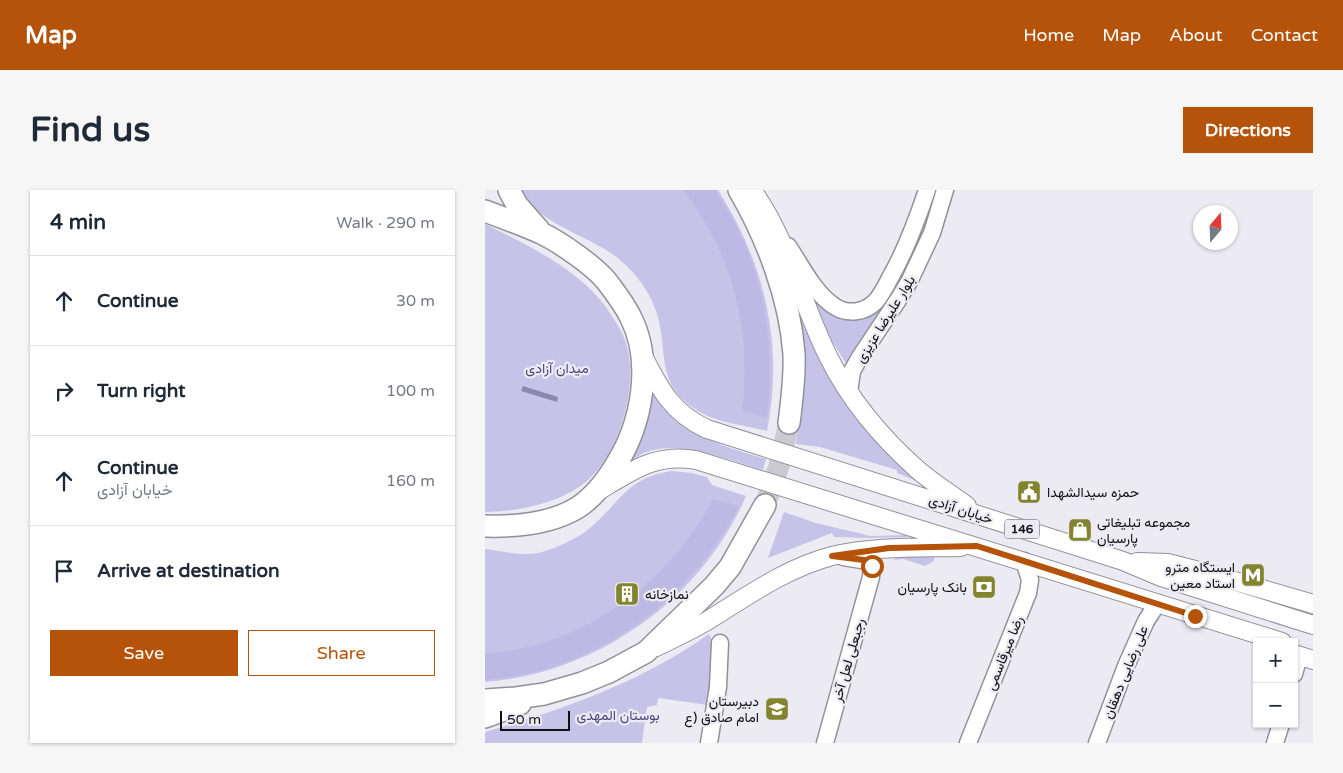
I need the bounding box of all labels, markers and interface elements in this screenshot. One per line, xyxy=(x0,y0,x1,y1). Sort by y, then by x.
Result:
text: Map xyxy=(25,21,77,50)
text: Home xyxy=(1023,24,1074,46)
text: Map xyxy=(1102,24,1141,46)
text: About xyxy=(1169,24,1223,46)
text: Contact xyxy=(1251,24,1318,46)
button: Directions xyxy=(1183,107,1313,153)
text: Find us xyxy=(30,109,150,151)
north arrow xyxy=(1193,205,1238,250)
text: 4 min xyxy=(50,210,106,235)
text: Walk · 290 m xyxy=(336,213,435,233)
street label: بلوار علیرضا عزیزی xyxy=(852,272,919,366)
icon: ahead xyxy=(50,287,78,315)
text: Continue xyxy=(97,290,179,312)
text: 30 m xyxy=(396,291,435,311)
park label: میدان آزادی xyxy=(525,360,589,377)
icon: right xyxy=(50,377,78,405)
text: Turn right xyxy=(97,380,185,402)
text: 100 m xyxy=(386,381,435,401)
text: Continue xyxy=(97,457,179,479)
icon: ahead xyxy=(50,467,78,495)
text: 160 m xyxy=(386,471,435,491)
public building icon: حمزه سیدالشهدا xyxy=(1016,479,1042,505)
text: خیابان آزادی xyxy=(97,480,172,500)
place label: حمزه سیدالشهدا xyxy=(1047,484,1139,501)
street label: خیابان آزادی xyxy=(927,491,995,528)
place label: مجموعه تبلیغاتی پارسیان xyxy=(1097,514,1190,548)
shop icon: مجموعه تبلیغاتی پارسیان xyxy=(1067,517,1093,543)
road number: 146 xyxy=(1005,519,1039,538)
route start xyxy=(861,555,884,578)
icon: arrive xyxy=(50,557,78,585)
place label: ایستگاه مترو استاد معین xyxy=(1165,559,1235,592)
text: Arrive at destination xyxy=(97,560,280,582)
metro station icon: ایستگاه مترو استاد معین xyxy=(1240,562,1266,588)
bank icon: بانک پارسیان xyxy=(971,574,997,600)
place label: بانک پارسیان xyxy=(897,579,967,597)
building icon: نمازخانه xyxy=(614,581,640,607)
place label: نمازخانه xyxy=(645,586,689,603)
route end xyxy=(1184,605,1207,628)
street label: رضا میرقاسمی xyxy=(982,613,1027,693)
street label: رجبعلی لعل آخر xyxy=(828,616,869,705)
street label: علی رضایی دهقان xyxy=(1099,623,1152,721)
button: Save xyxy=(50,630,238,676)
button: Share xyxy=(248,630,435,676)
map controls xyxy=(1253,638,1298,728)
button: + xyxy=(1253,638,1298,683)
button: − xyxy=(1253,683,1298,728)
place label: دبیرستان امام صادق (ع xyxy=(684,693,759,728)
school or university icon: دبیرستان امام صادق (ع xyxy=(764,696,790,722)
park label: بوستان المهدی xyxy=(576,707,660,724)
scale bar xyxy=(500,708,570,731)
text: 50 m xyxy=(507,711,541,728)

